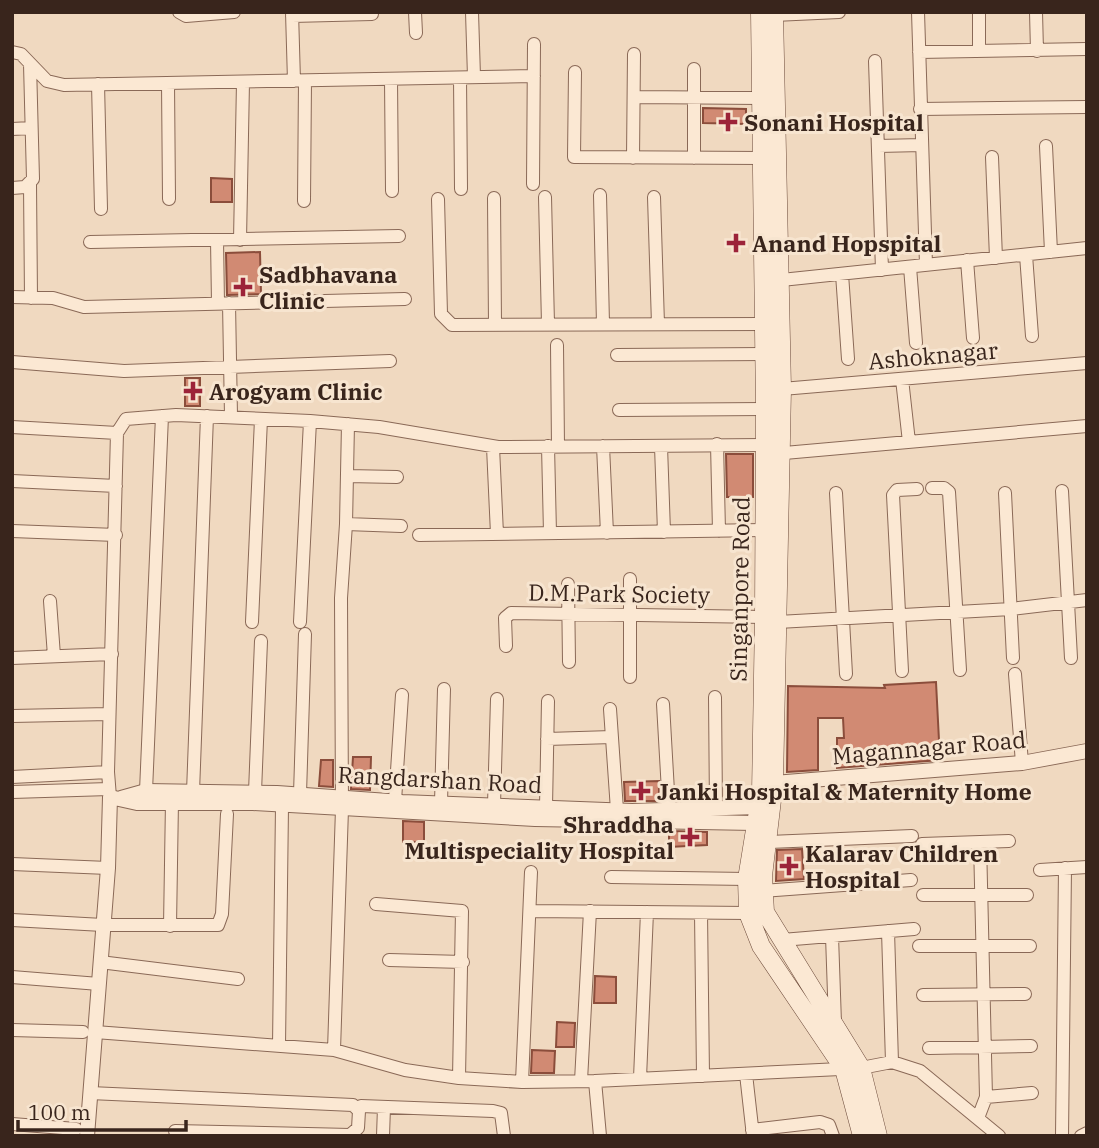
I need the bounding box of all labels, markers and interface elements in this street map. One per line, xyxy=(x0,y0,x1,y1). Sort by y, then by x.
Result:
place label: Sonani Hospital xyxy=(744,107,924,137)
marker: Sonani Hospital xyxy=(718,112,738,132)
place label: Anand Hopspital xyxy=(752,228,941,258)
marker: Anand Hopspital xyxy=(726,233,746,253)
place label: Sadbhavana Clinic xyxy=(259,259,397,315)
marker: Sadbhavana Clinic xyxy=(233,277,253,297)
street label: Ashoknagar xyxy=(867,334,999,376)
place label: Arogyam Clinic xyxy=(209,376,383,406)
marker: Arogyam Clinic xyxy=(183,381,203,401)
street label: Singanpore Road xyxy=(722,496,756,682)
street label: D.M.Park Society xyxy=(528,576,711,610)
street label: Magannagar Road xyxy=(831,724,1027,770)
street label: Rangdarshan Road xyxy=(337,759,543,799)
place label: Janki Hospital & Maternity Home xyxy=(657,776,1032,806)
marker: Janki Hospital & Maternity Home xyxy=(631,781,651,801)
place label: Shraddha Multispeciality Hospital xyxy=(404,809,674,865)
marker: Shraddha Multispeciality Hospital xyxy=(680,827,700,847)
place label: Kalarav Children Hospital xyxy=(805,838,998,894)
marker: Kalarav Children Hospital xyxy=(779,856,799,876)
scale bar xyxy=(18,1088,186,1132)
text: 100 m xyxy=(28,1098,91,1126)

